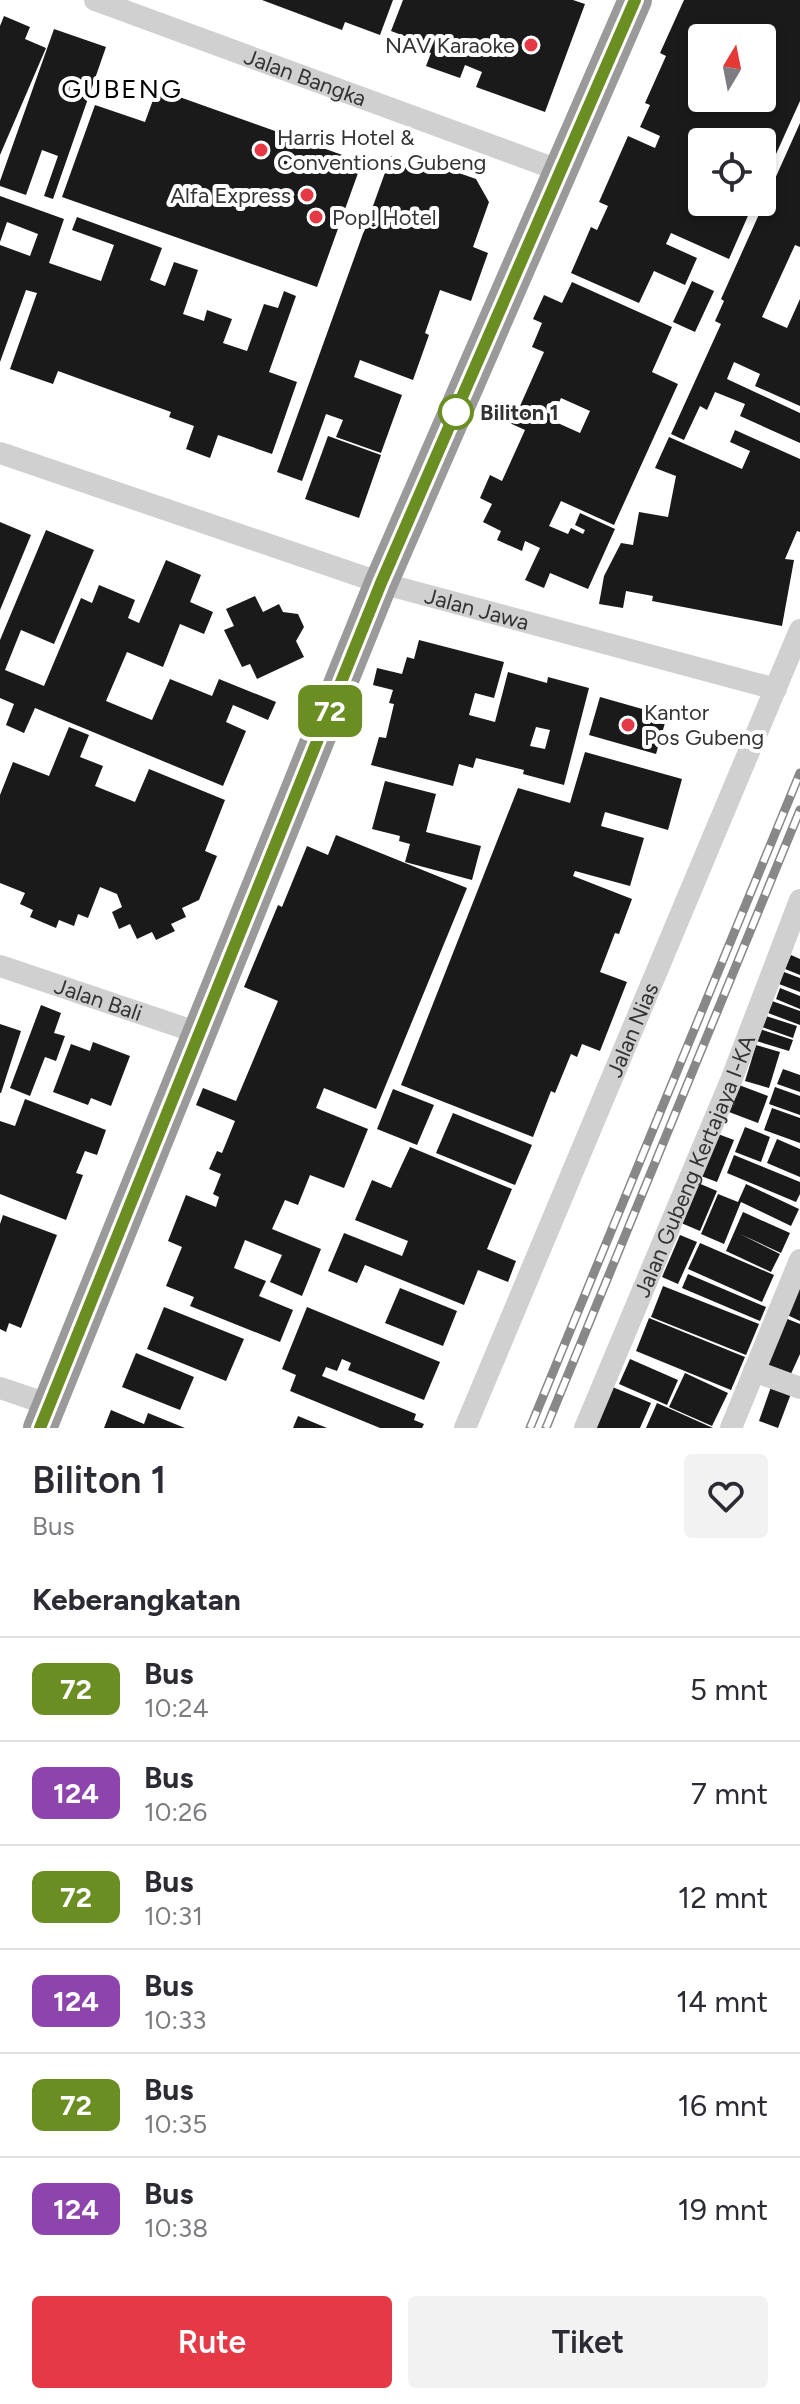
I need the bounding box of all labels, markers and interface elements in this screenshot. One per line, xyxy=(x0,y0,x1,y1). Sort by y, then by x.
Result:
north arrow xyxy=(688,24,776,112)
map controls xyxy=(688,24,776,216)
place label: NAV Karaoke xyxy=(385,32,515,59)
marker: NAV Karaoke xyxy=(522,36,540,54)
street label: Jalan Bangka xyxy=(241,42,370,112)
district label: GUBENG xyxy=(61,73,183,105)
place label: Harris Hotel & Conventions Gubeng xyxy=(277,124,486,176)
button: locate xyxy=(688,128,776,216)
marker: Harris Hotel & Conventions Gubeng xyxy=(252,141,270,159)
place label: Alfa Express xyxy=(170,182,291,209)
marker: Alfa Express xyxy=(298,186,316,204)
place label: Pop! Hotel xyxy=(332,204,437,231)
marker: Pop! Hotel xyxy=(307,208,325,226)
marker: Biliton 1 xyxy=(439,395,473,429)
place label: Biliton 1 xyxy=(480,399,559,426)
street label: Jalan Jawa xyxy=(422,582,532,636)
line badge: 72 xyxy=(294,685,366,737)
text: 72 xyxy=(314,694,346,728)
place label: Kantor Pos Gubeng xyxy=(644,699,764,751)
marker: Kantor Pos Gubeng xyxy=(619,716,637,734)
street label: Jalan Bali xyxy=(51,972,146,1026)
street label: Jalan Nias xyxy=(600,978,664,1081)
street label: Jalan Gubeng Kertajaya I-KA xyxy=(628,1031,761,1301)
button: heart xyxy=(684,1454,768,1538)
text: Biliton 1 xyxy=(32,1457,167,1503)
text: Bus xyxy=(32,1510,75,1542)
text: Keberangkatan xyxy=(32,1581,241,1618)
text: Bus xyxy=(144,1655,193,1692)
text: 5 mnt xyxy=(690,1671,768,1708)
text: 72 xyxy=(60,1672,92,1706)
text: 10:24 xyxy=(144,1692,209,1724)
text: Bus xyxy=(144,1759,193,1796)
text: 7 mnt xyxy=(691,1775,768,1812)
text: 124 xyxy=(53,1776,99,1810)
text: 10:26 xyxy=(144,1796,207,1828)
text: Bus xyxy=(144,1863,193,1900)
text: 12 mnt xyxy=(678,1879,768,1916)
text: 72 xyxy=(60,1880,92,1914)
text: 10:31 xyxy=(144,1900,203,1932)
text: Bus xyxy=(144,1967,193,2004)
text: 14 mnt xyxy=(676,1983,768,2020)
text: 124 xyxy=(53,1984,99,2018)
text: 10:33 xyxy=(144,2004,206,2036)
text: Bus xyxy=(144,2071,193,2108)
text: 16 mnt xyxy=(678,2087,768,2124)
text: 72 xyxy=(60,2088,92,2122)
text: 10:35 xyxy=(144,2108,207,2140)
text: Bus xyxy=(144,2175,193,2212)
text: 19 mnt xyxy=(678,2191,768,2228)
text: 124 xyxy=(53,2192,99,2226)
text: 10:38 xyxy=(144,2212,208,2244)
button: Rute xyxy=(32,2296,392,2388)
button: Tiket xyxy=(408,2296,768,2388)

